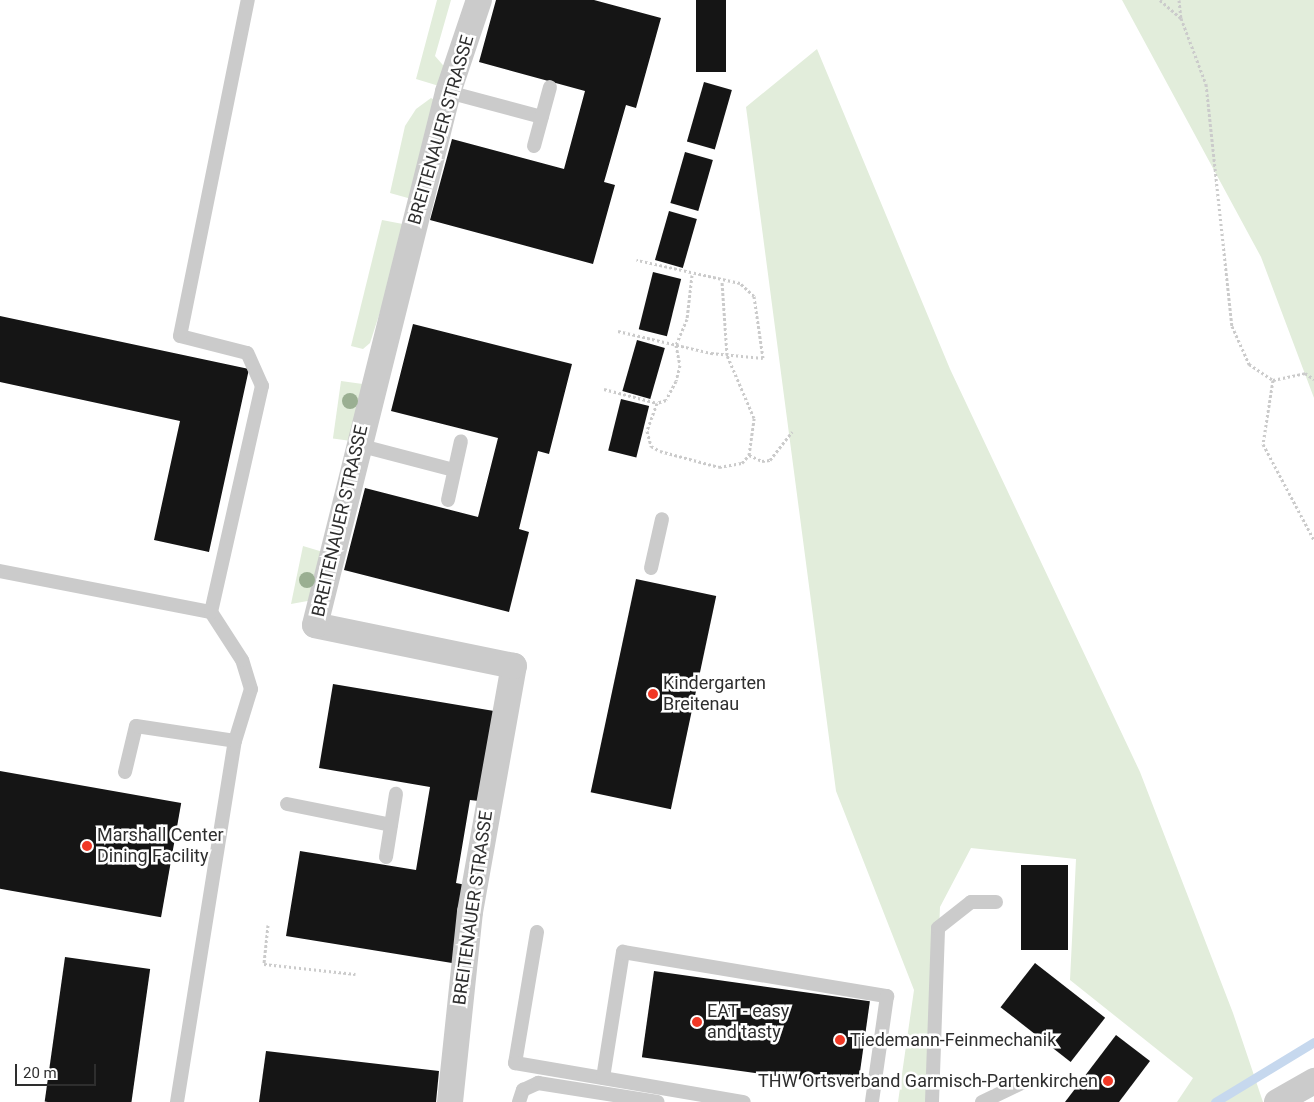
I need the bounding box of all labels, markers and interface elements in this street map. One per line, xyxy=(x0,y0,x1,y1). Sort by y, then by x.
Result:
street label: BREITENAUER STRASSE xyxy=(404,33,478,227)
street label: BREITENAUER STRASSE xyxy=(307,423,373,619)
place label: Kindergarten Breitenau xyxy=(663,673,766,716)
marker: Kindergarten Breitenau xyxy=(647,688,659,700)
street label: BREITENAUER STRASSE xyxy=(449,809,497,1007)
place label: Marshall Center Dining Facility xyxy=(97,825,224,868)
marker: Marshall Center Dining Facility xyxy=(81,840,93,852)
place label: EAT - easy and tasty xyxy=(707,1001,790,1044)
marker: EAT - easy and tasty xyxy=(691,1016,703,1028)
place label: Tiedemann-Feinmechanik xyxy=(850,1029,1056,1051)
marker: Tiedemann-Feinmechanik xyxy=(834,1034,846,1046)
scale bar xyxy=(18,1054,99,1086)
text: 20 m xyxy=(23,1064,57,1082)
place label: THW Ortsverband Garmisch-Partenkirchen xyxy=(758,1070,1098,1092)
marker: THW Ortsverband Garmisch-Partenkirchen xyxy=(1102,1075,1114,1087)

